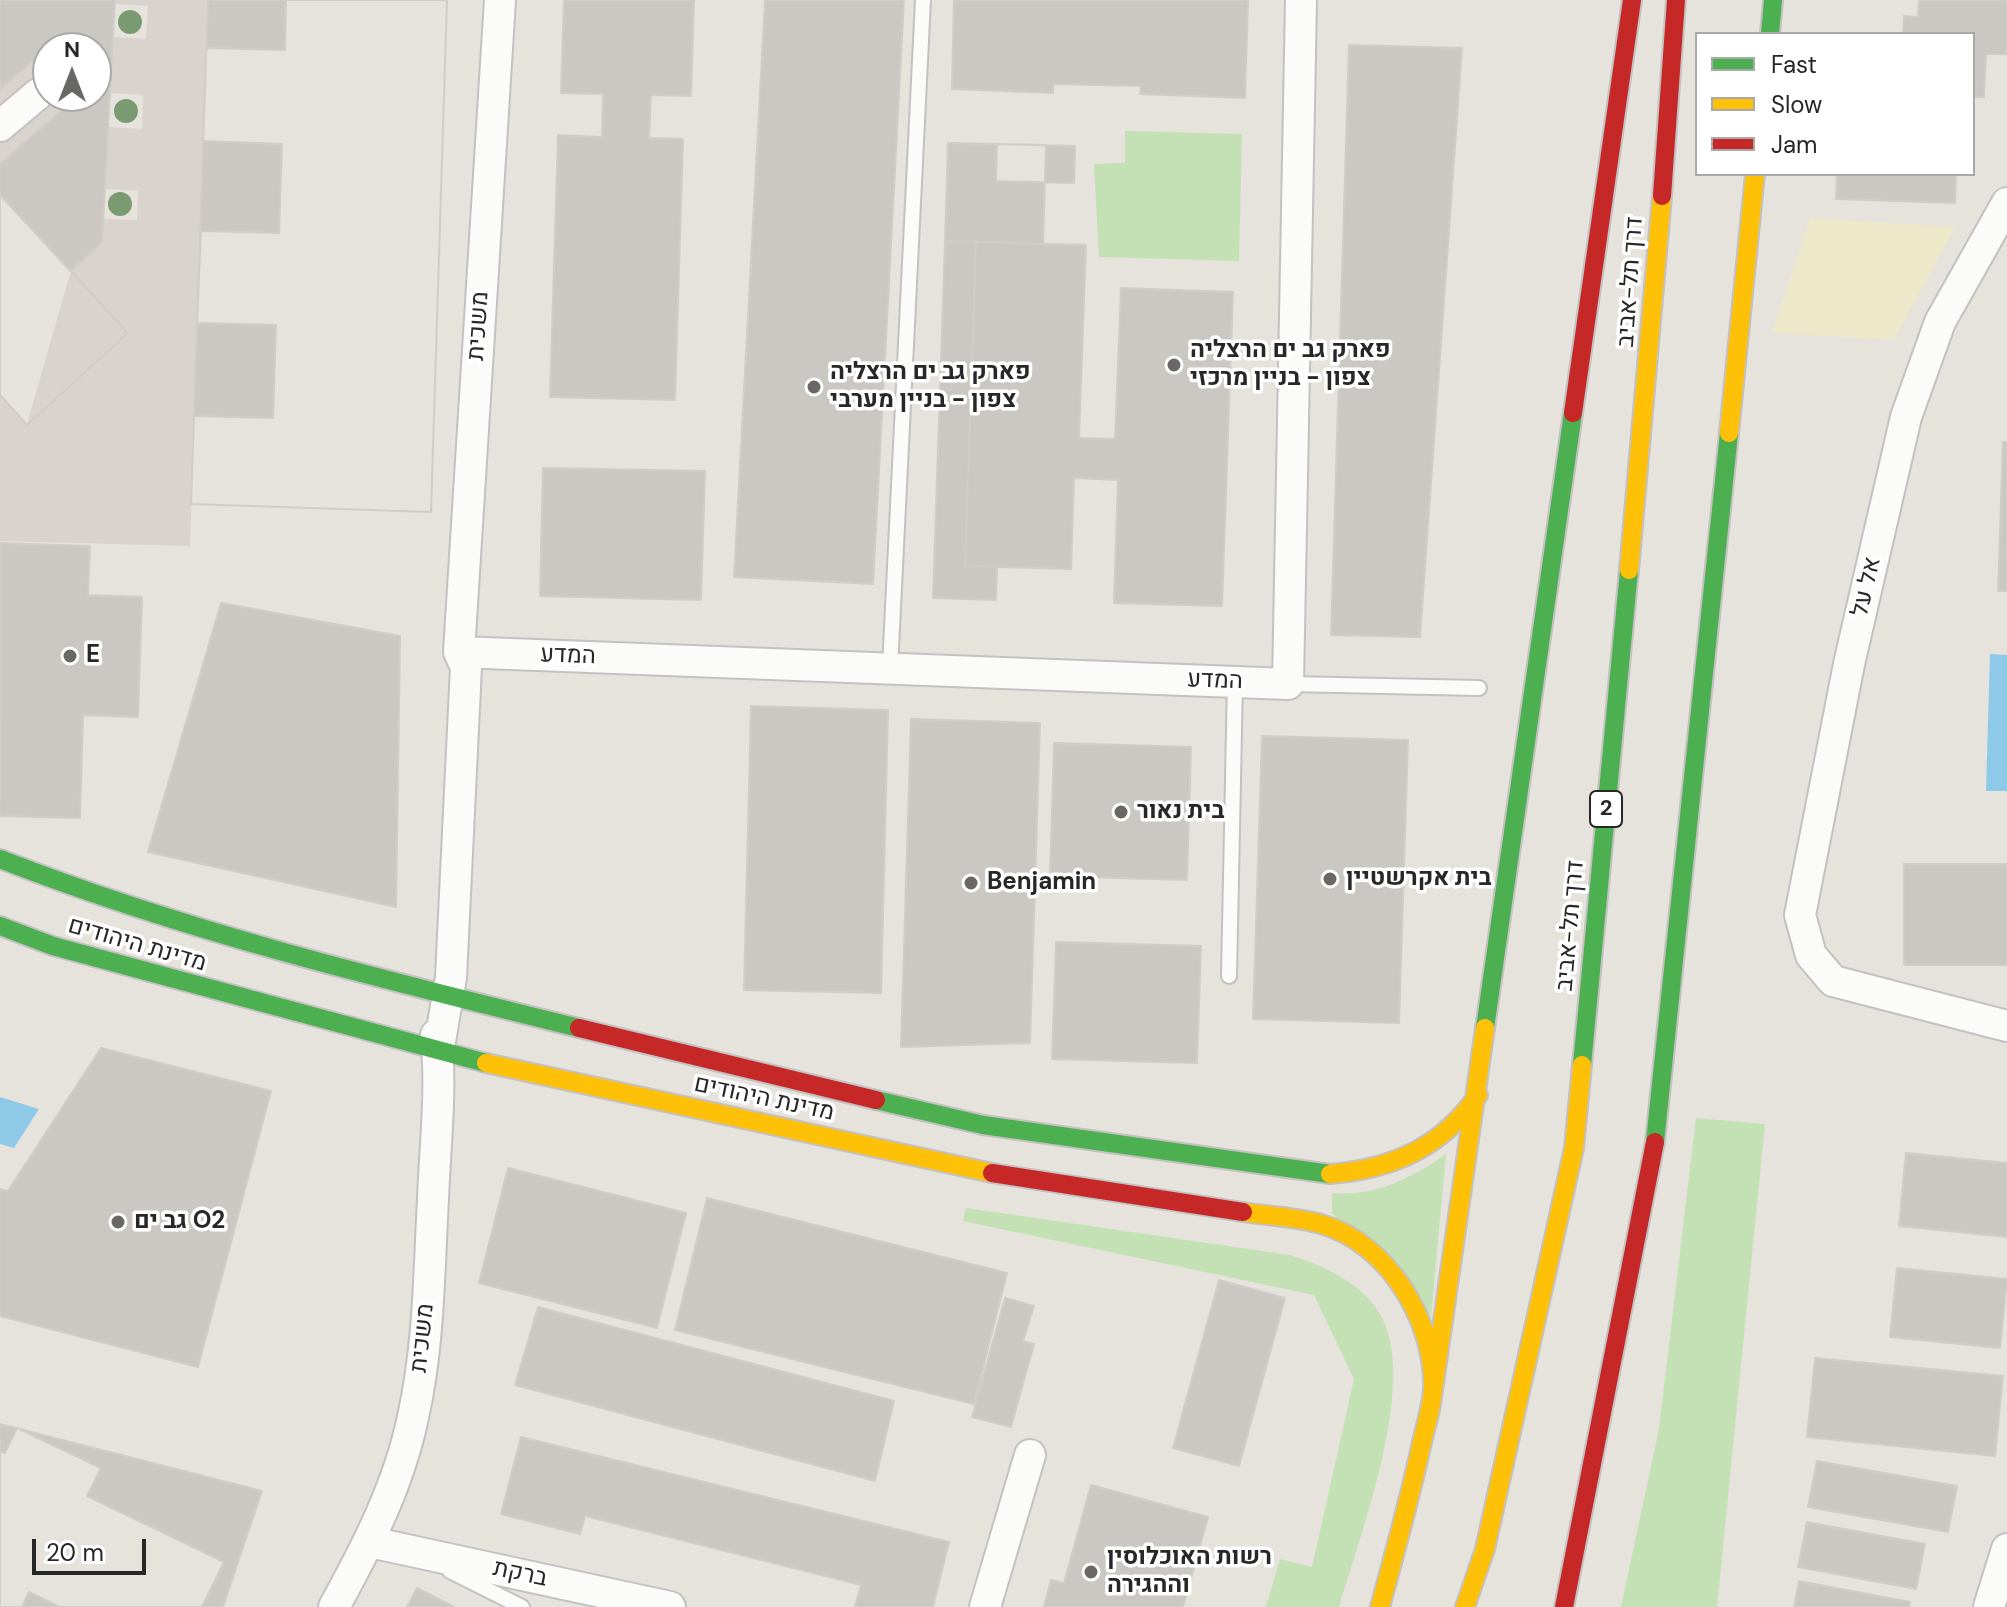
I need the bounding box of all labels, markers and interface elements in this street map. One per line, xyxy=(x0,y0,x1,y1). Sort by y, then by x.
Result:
north arrow xyxy=(32,32,112,112)
legend xyxy=(1695,32,1975,176)
text: N xyxy=(64,35,80,64)
text: Fast xyxy=(1771,49,1817,80)
text: Slow xyxy=(1771,89,1822,120)
text: Jam xyxy=(1771,129,1817,160)
street label: דרך תל-אביב xyxy=(1612,216,1650,348)
street label: משכית xyxy=(462,290,496,362)
place label: פארק גב ים הרצליה צפון - בניין מרכזי xyxy=(1190,337,1391,393)
marker: פארק גב ים הרצליה צפון - בניין מרכזי xyxy=(1165,356,1183,374)
place label: פארק גב ים הרצליה צפון - בניין מערבי xyxy=(830,359,1031,415)
marker: פארק גב ים הרצליה צפון - בניין מערבי xyxy=(805,378,823,396)
street label: אל על xyxy=(1846,554,1888,620)
street label: המדע xyxy=(540,641,596,671)
place label: E xyxy=(86,642,100,670)
marker: E xyxy=(61,647,79,665)
street label: המדע xyxy=(1187,666,1243,696)
road number: 2 xyxy=(1590,791,1622,827)
place label: בית נאור xyxy=(1137,798,1224,826)
marker: בית נאור xyxy=(1112,803,1130,821)
street label: דרך תל-אביב xyxy=(1551,860,1591,992)
place label: בית אקרשטיין xyxy=(1346,865,1492,893)
place label: Benjamin xyxy=(987,869,1096,897)
marker: בית אקרשטיין xyxy=(1321,870,1339,888)
marker: Benjamin xyxy=(962,874,980,892)
street label: מדינת היהודים xyxy=(65,912,209,978)
street label: מדינת היהודים xyxy=(691,1070,837,1128)
place label: גב ים O2 xyxy=(134,1208,225,1236)
marker: גב ים O2 xyxy=(109,1213,127,1231)
street label: משכית xyxy=(405,1302,441,1374)
scale bar xyxy=(36,1523,150,1573)
text: 20 m xyxy=(46,1537,104,1568)
place label: רשות האוכלוסין וההגירה xyxy=(1107,1544,1272,1600)
street label: ברקת xyxy=(490,1554,550,1594)
marker: רשות האוכלוסין וההגירה xyxy=(1082,1563,1100,1581)

